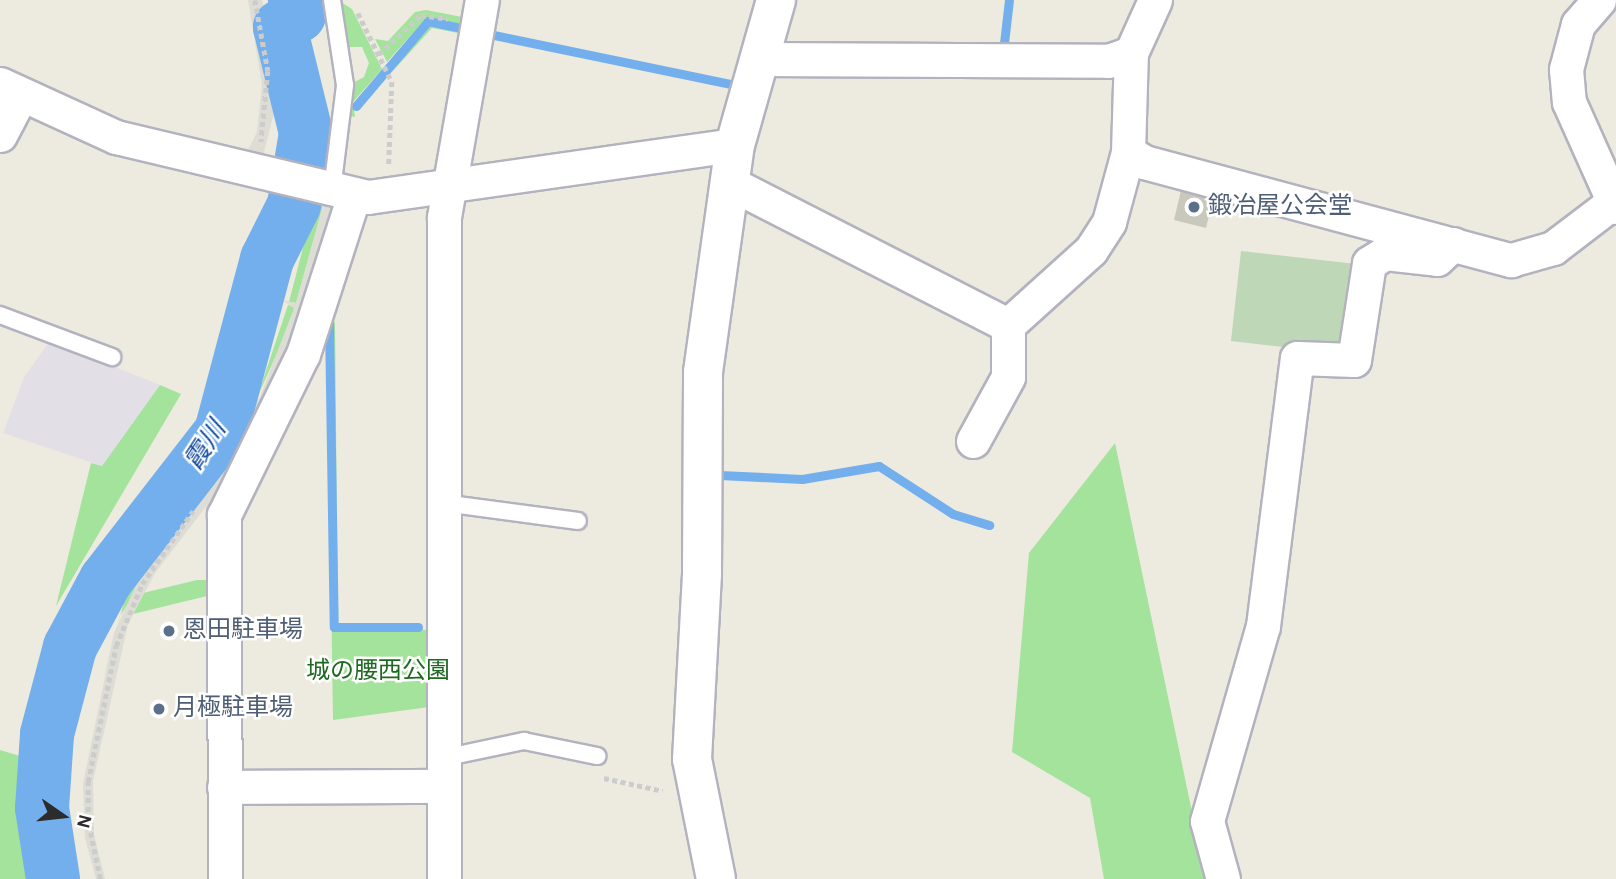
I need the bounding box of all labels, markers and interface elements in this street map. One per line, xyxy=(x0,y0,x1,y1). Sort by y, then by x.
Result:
place label: 鍛冶屋公会堂 xyxy=(1208,193,1352,221)
marker: 鍛冶屋公会堂 xyxy=(1186,199,1202,215)
water label: 霞川 xyxy=(179,416,233,476)
place label: 恩田駐車場 xyxy=(183,617,303,645)
marker: 恩田駐車場 xyxy=(161,623,177,639)
park label: 城の腰西公園 xyxy=(306,658,450,686)
place label: 月極駐車場 xyxy=(173,695,293,723)
marker: 月極駐車場 xyxy=(151,701,167,717)
north arrow xyxy=(28,781,98,851)
text: N xyxy=(73,812,95,830)

